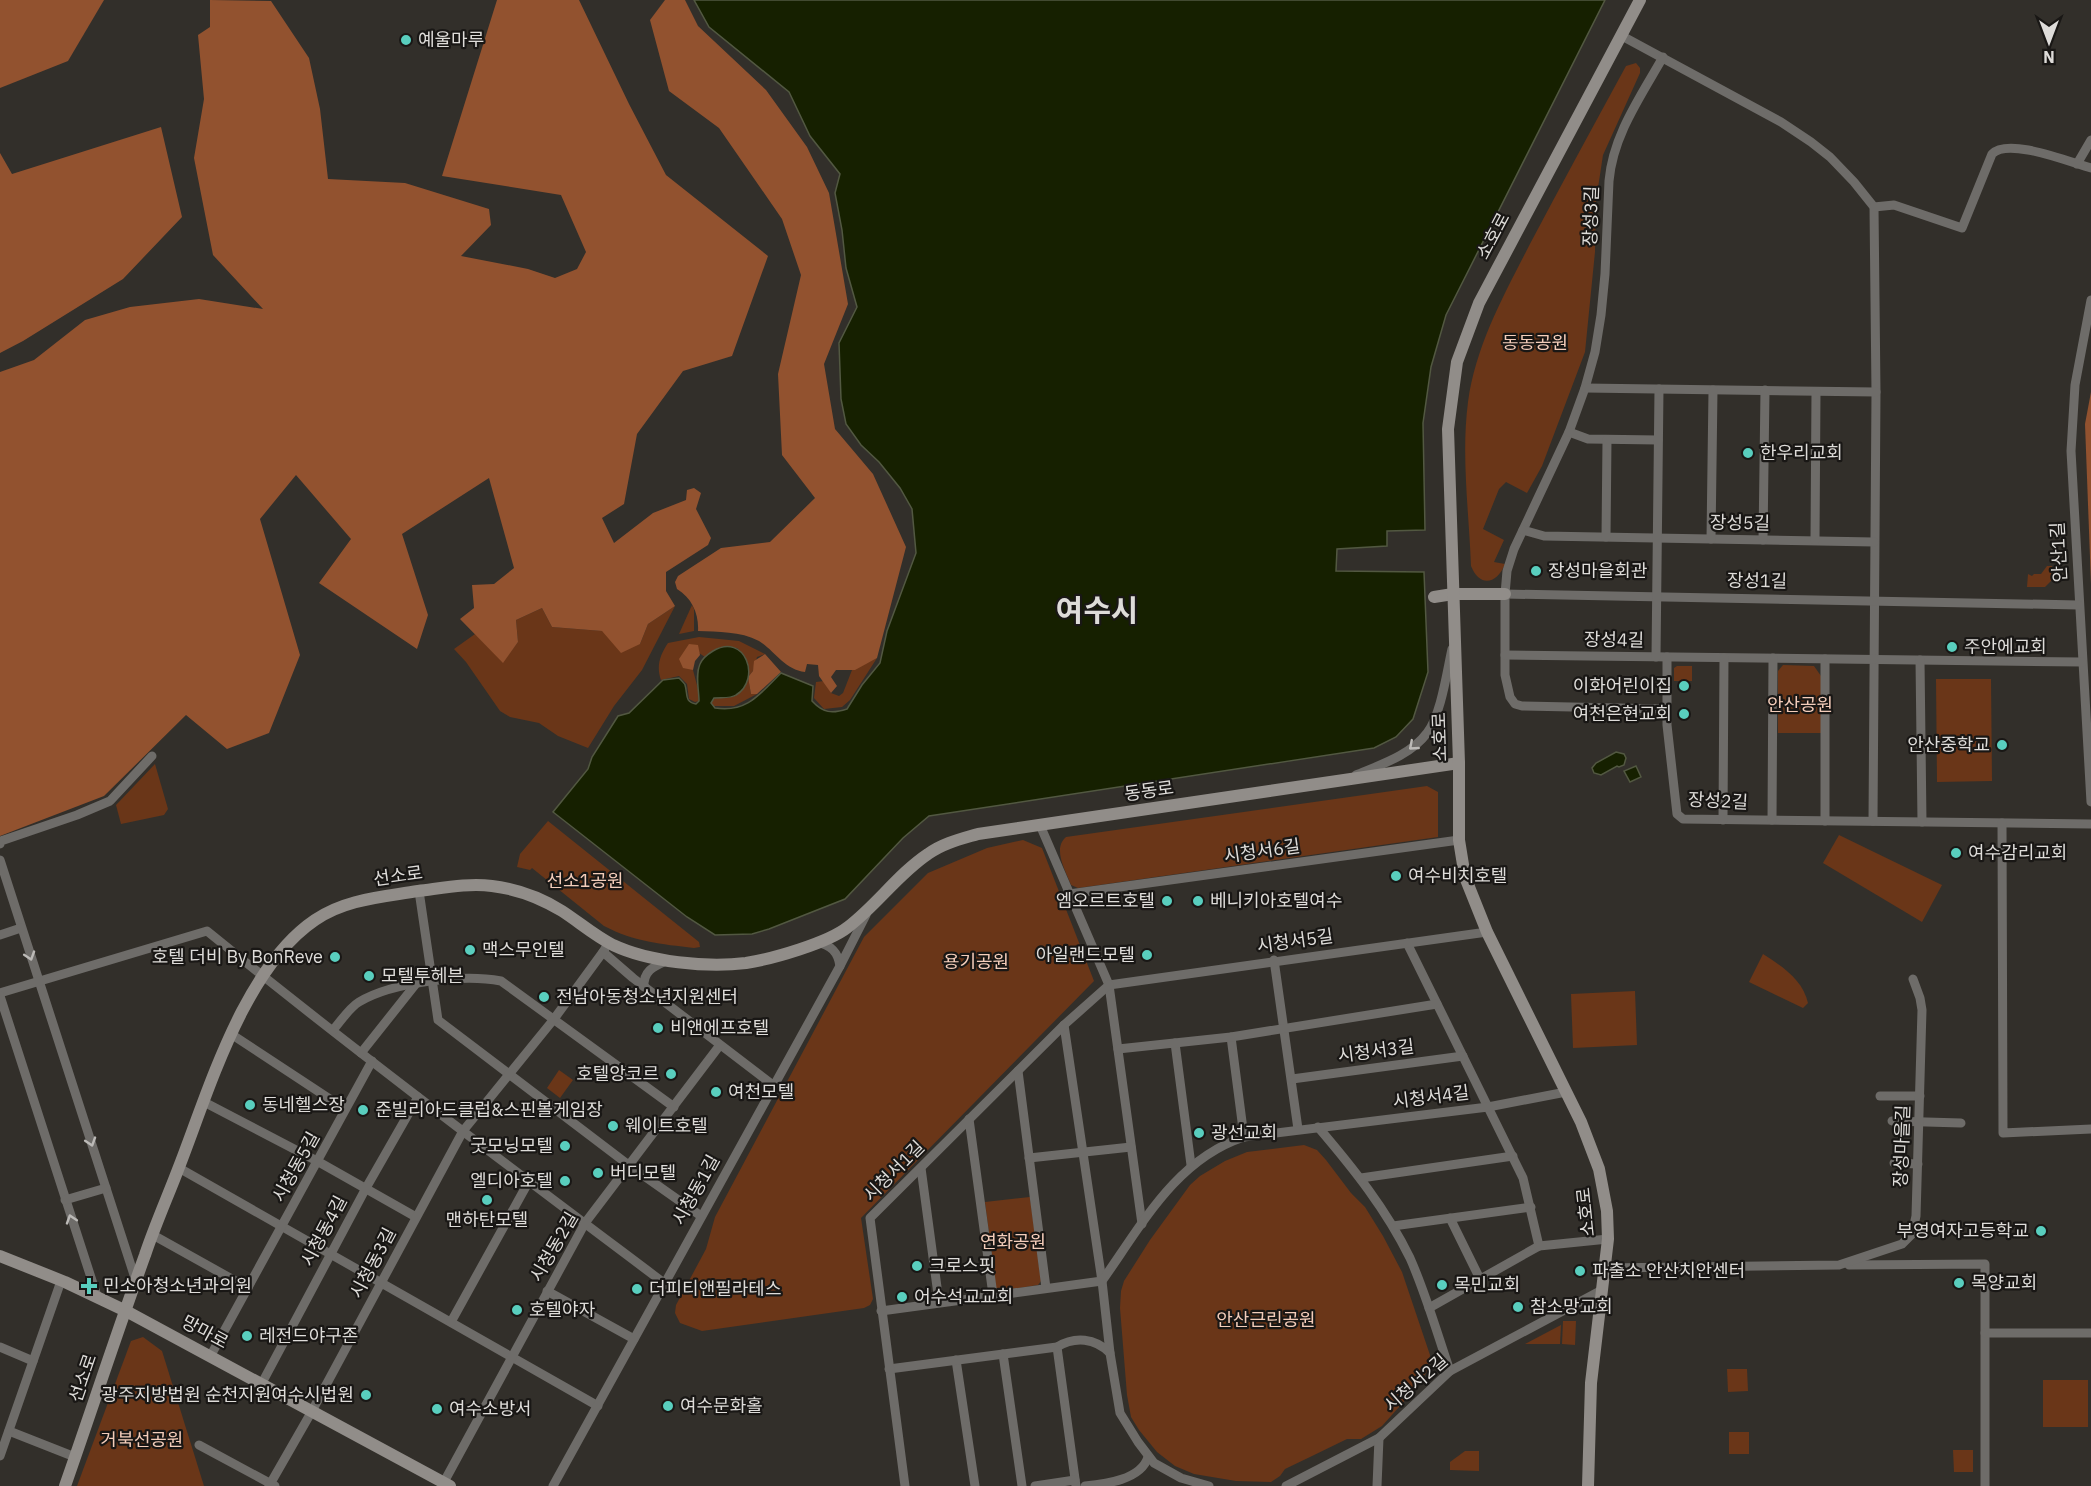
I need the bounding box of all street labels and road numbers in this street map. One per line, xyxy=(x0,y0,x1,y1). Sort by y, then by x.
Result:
street label: 장성3길 xyxy=(1578,185,1603,247)
street label: 소호로 xyxy=(1471,208,1514,263)
street label: 장성5길 xyxy=(1710,510,1770,535)
street label: 안산1길 xyxy=(2045,521,2072,583)
street label: 장성1길 xyxy=(1727,568,1787,593)
street label: 장성4길 xyxy=(1584,627,1644,652)
street label: 소호로 xyxy=(1427,712,1452,762)
street label: 동동로 xyxy=(1123,776,1175,805)
street label: 장성2길 xyxy=(1687,787,1749,814)
street label: 시청서6길 xyxy=(1222,834,1302,867)
street label: 선소로 xyxy=(372,861,424,890)
street label: 시청서5길 xyxy=(1255,924,1335,957)
street label: 시청서3길 xyxy=(1336,1034,1416,1067)
street label: 시청서4길 xyxy=(1391,1080,1471,1113)
street label: 장성마을길 xyxy=(1889,1104,1914,1188)
street label: 시청동5길 xyxy=(267,1127,324,1206)
street label: 시청서1길 xyxy=(858,1135,929,1206)
street label: 시청동1길 xyxy=(667,1150,724,1229)
street label: 소호로 xyxy=(1571,1186,1600,1238)
street label: 시청동4길 xyxy=(295,1191,352,1270)
street label: 시청동2길 xyxy=(524,1208,583,1286)
street label: 시청동3길 xyxy=(344,1223,401,1302)
street label: 망마로 xyxy=(178,1310,233,1353)
street label: 시청서2길 xyxy=(1379,1349,1452,1417)
street label: 선소로 xyxy=(64,1351,101,1405)

